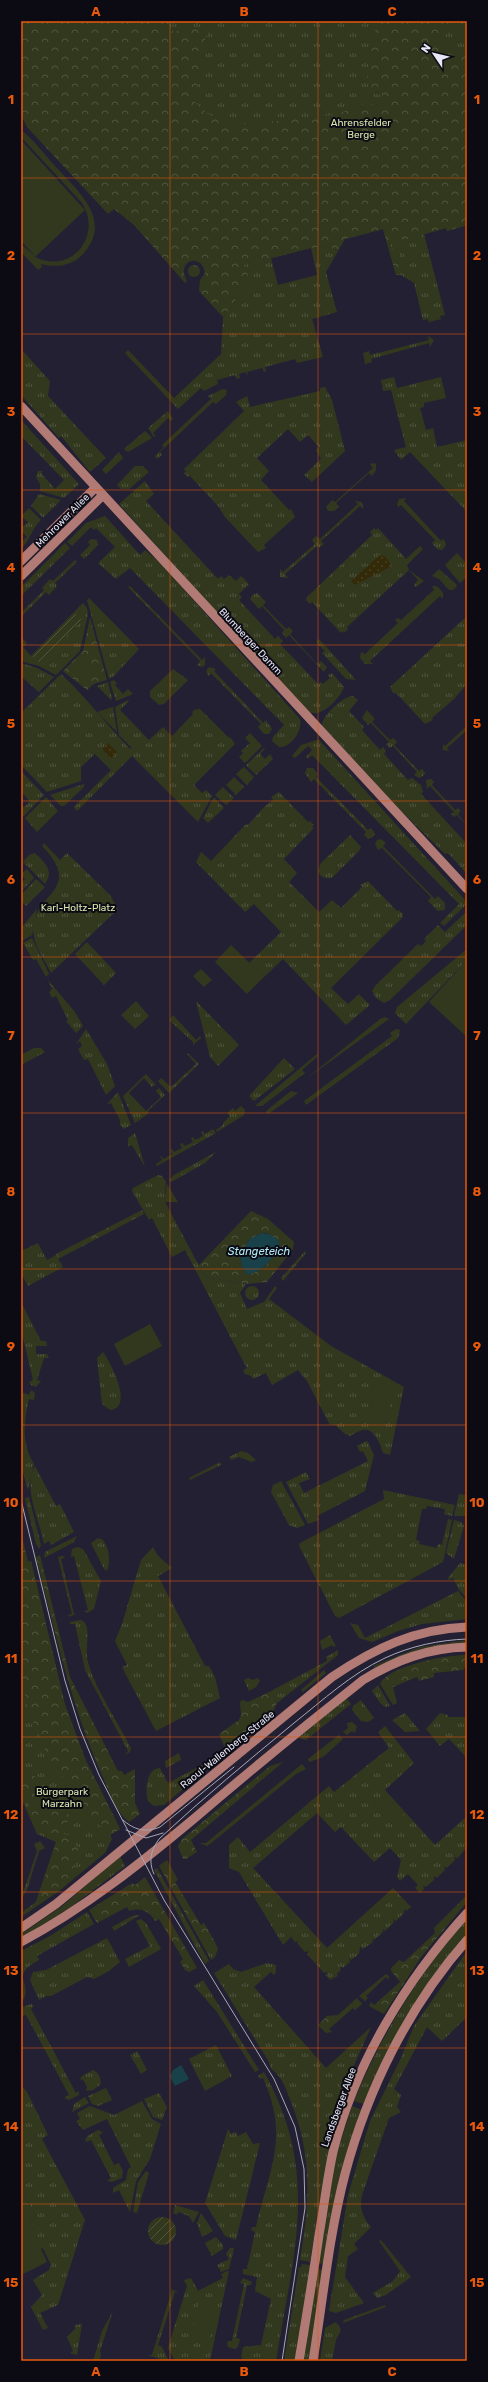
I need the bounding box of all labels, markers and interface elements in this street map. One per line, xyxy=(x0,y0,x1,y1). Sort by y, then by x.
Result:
text: A xyxy=(91,4,101,19)
text: B xyxy=(239,4,249,19)
text: C xyxy=(387,4,397,19)
north arrow xyxy=(414,34,454,74)
text: N xyxy=(419,42,434,56)
text: 1 xyxy=(8,92,14,107)
text: 1 xyxy=(474,92,480,107)
park label: Ahrensfelder Berge xyxy=(331,117,391,141)
text: 2 xyxy=(7,248,15,263)
text: 2 xyxy=(473,248,481,263)
text: 3 xyxy=(7,404,16,419)
text: 3 xyxy=(473,404,482,419)
street label: Mehrower Allee xyxy=(33,491,92,550)
text: 4 xyxy=(7,560,16,575)
text: 4 xyxy=(473,560,482,575)
street label: Blumberger Damm xyxy=(216,606,284,678)
text: 5 xyxy=(7,716,15,731)
text: 5 xyxy=(473,716,481,731)
text: 6 xyxy=(7,872,16,887)
text: 6 xyxy=(473,872,482,887)
park label: Karl-Holtz-Platz xyxy=(41,902,115,914)
text: 7 xyxy=(7,1028,15,1043)
text: 7 xyxy=(473,1028,481,1043)
text: 8 xyxy=(7,1184,16,1199)
text: 8 xyxy=(473,1184,482,1199)
water label: Stangeteich xyxy=(228,1245,291,1258)
text: 9 xyxy=(7,1339,15,1354)
text: 9 xyxy=(473,1339,481,1354)
text: 10 xyxy=(3,1495,19,1510)
text: 10 xyxy=(469,1495,485,1510)
text: 11 xyxy=(5,1651,17,1666)
text: 11 xyxy=(471,1651,483,1666)
street label: Raoul-Wallenberg-Straße xyxy=(178,1708,277,1791)
park label: Bürgerpark Marzahn xyxy=(36,1786,89,1810)
text: 12 xyxy=(4,1807,18,1822)
text: 12 xyxy=(470,1807,484,1822)
text: 13 xyxy=(3,1963,19,1978)
text: 13 xyxy=(469,1963,485,1978)
street label: Landsberger Allee xyxy=(319,2066,359,2149)
text: 14 xyxy=(3,2119,19,2134)
text: 14 xyxy=(469,2119,485,2134)
text: 15 xyxy=(4,2275,18,2290)
text: 15 xyxy=(470,2275,484,2290)
text: A xyxy=(91,2364,101,2379)
text: B xyxy=(239,2364,249,2379)
text: C xyxy=(387,2364,397,2379)

